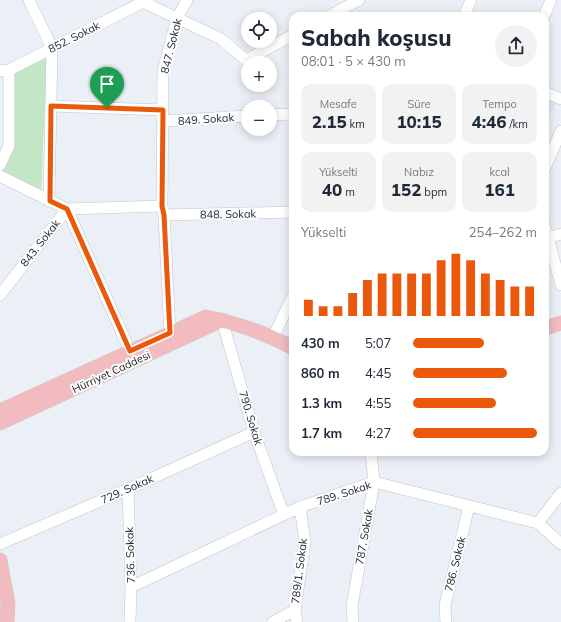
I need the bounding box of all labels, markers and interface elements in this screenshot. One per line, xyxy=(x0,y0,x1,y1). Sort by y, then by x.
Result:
map controls xyxy=(241,12,277,136)
button: locate xyxy=(241,12,277,48)
street label: 847. Sokak xyxy=(157,17,185,75)
street label: 852. Sokak xyxy=(46,18,103,56)
text: Sabah koşusu xyxy=(301,24,452,52)
button: share xyxy=(495,25,537,67)
text: 08:01 · 5 × 430 m xyxy=(301,53,406,69)
button: + xyxy=(241,56,277,92)
pin xyxy=(90,67,124,108)
icon: arrive xyxy=(96,73,118,95)
text: Mesafe xyxy=(320,97,357,111)
text: Süre xyxy=(407,97,431,111)
text: Tempo xyxy=(482,97,517,111)
button: − xyxy=(241,100,277,136)
street label: 849. Sokak xyxy=(177,110,235,128)
text: 2.15 xyxy=(312,111,347,132)
text: 10:15 xyxy=(396,111,442,132)
text: 4:46 xyxy=(471,111,507,132)
text: km xyxy=(347,117,365,131)
text: /km xyxy=(507,117,528,131)
text: Yükselti xyxy=(319,165,357,179)
text: Nabız xyxy=(404,165,434,179)
text: kcal xyxy=(490,165,510,179)
text: 40 xyxy=(322,179,342,200)
text: 152 xyxy=(391,179,421,200)
text: 161 xyxy=(484,179,515,200)
text: m xyxy=(342,185,355,199)
text: bpm xyxy=(421,185,447,199)
street label: 848. Sokak xyxy=(200,207,257,221)
street label: 843. Sokak xyxy=(17,216,63,269)
text: Yükselti xyxy=(301,224,346,240)
text: 254–262 m xyxy=(469,224,537,240)
text: 430 m xyxy=(301,335,340,351)
text: 5:07 xyxy=(365,335,391,351)
street label: Hürriyet Caddesi xyxy=(70,348,152,396)
text: 860 m xyxy=(301,365,340,381)
text: 4:45 xyxy=(365,365,391,381)
street label: 790. Sokak xyxy=(236,389,266,447)
text: 1.3 km xyxy=(301,395,342,411)
text: 4:55 xyxy=(365,395,391,411)
text: 1.7 km xyxy=(301,425,342,441)
text: 4:27 xyxy=(365,425,391,441)
street label: 729. Sokak xyxy=(98,471,156,507)
street label: 789. Sokak xyxy=(315,478,373,508)
street label: 787. Sokak xyxy=(352,508,376,566)
street label: 736. Sokak xyxy=(122,526,138,583)
street label: 786. Sokak xyxy=(441,535,469,593)
street label: 789/1. Sokak xyxy=(288,537,310,605)

